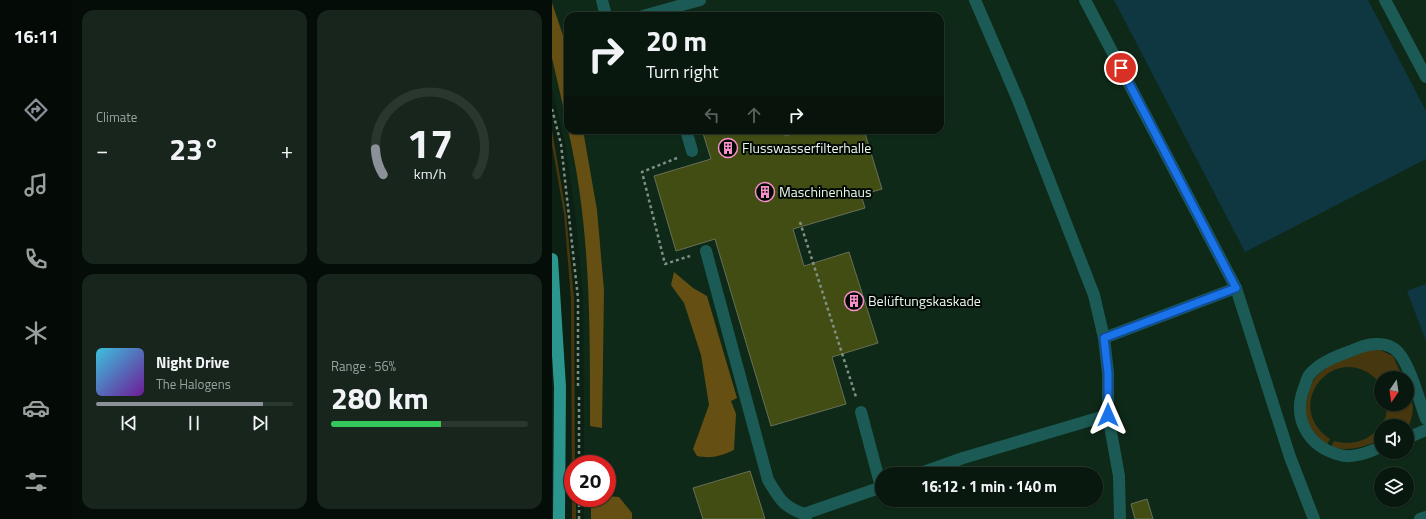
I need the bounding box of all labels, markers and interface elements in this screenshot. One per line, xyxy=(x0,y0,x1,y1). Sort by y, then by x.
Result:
text: 20 m xyxy=(646,19,707,62)
text: 16:11 xyxy=(14,23,58,50)
icon: right xyxy=(580,28,632,80)
pin xyxy=(1104,51,1138,85)
icon: arrive xyxy=(1110,57,1132,79)
text: Turn right xyxy=(646,58,719,85)
icon: directions xyxy=(22,96,50,124)
icon: left xyxy=(701,104,723,126)
icon: ahead xyxy=(743,104,765,126)
icon: right xyxy=(785,104,807,126)
text: Climate xyxy=(96,107,137,127)
text: 17 xyxy=(406,111,453,174)
text: 23° xyxy=(169,126,220,172)
text: − xyxy=(96,133,108,167)
text: + xyxy=(281,133,293,167)
building icon: Flusswasserfilterhalle xyxy=(717,137,739,159)
place label: Flusswasserfilterhalle xyxy=(742,137,871,158)
text: km/h xyxy=(413,162,446,184)
icon: music xyxy=(22,171,50,199)
building icon: Maschinenhaus xyxy=(754,181,776,203)
place label: Maschinenhaus xyxy=(779,181,872,202)
icon: phone xyxy=(22,245,50,273)
building icon: Belüftungskaskade xyxy=(843,290,865,312)
place label: Belüftungskaskade xyxy=(868,290,981,311)
icon: climate xyxy=(22,319,50,347)
text: Night Drive xyxy=(156,351,229,374)
text: Range · 56% xyxy=(331,356,396,376)
north arrow xyxy=(1374,371,1414,411)
map controls xyxy=(1374,371,1414,507)
text: The Halogens xyxy=(156,374,231,394)
text: 280 km xyxy=(331,375,429,421)
icon: car xyxy=(22,394,50,422)
position arrow xyxy=(1087,394,1129,436)
icon: previous xyxy=(118,412,140,434)
icon: pause xyxy=(183,412,205,434)
icon: next xyxy=(249,412,271,434)
button: sound xyxy=(1374,419,1414,459)
speed limit sign: 20 xyxy=(564,455,616,507)
button: layers xyxy=(1374,467,1414,507)
icon: filters xyxy=(22,468,50,496)
text: 16:12 · 1 min · 140 m xyxy=(921,475,1057,498)

